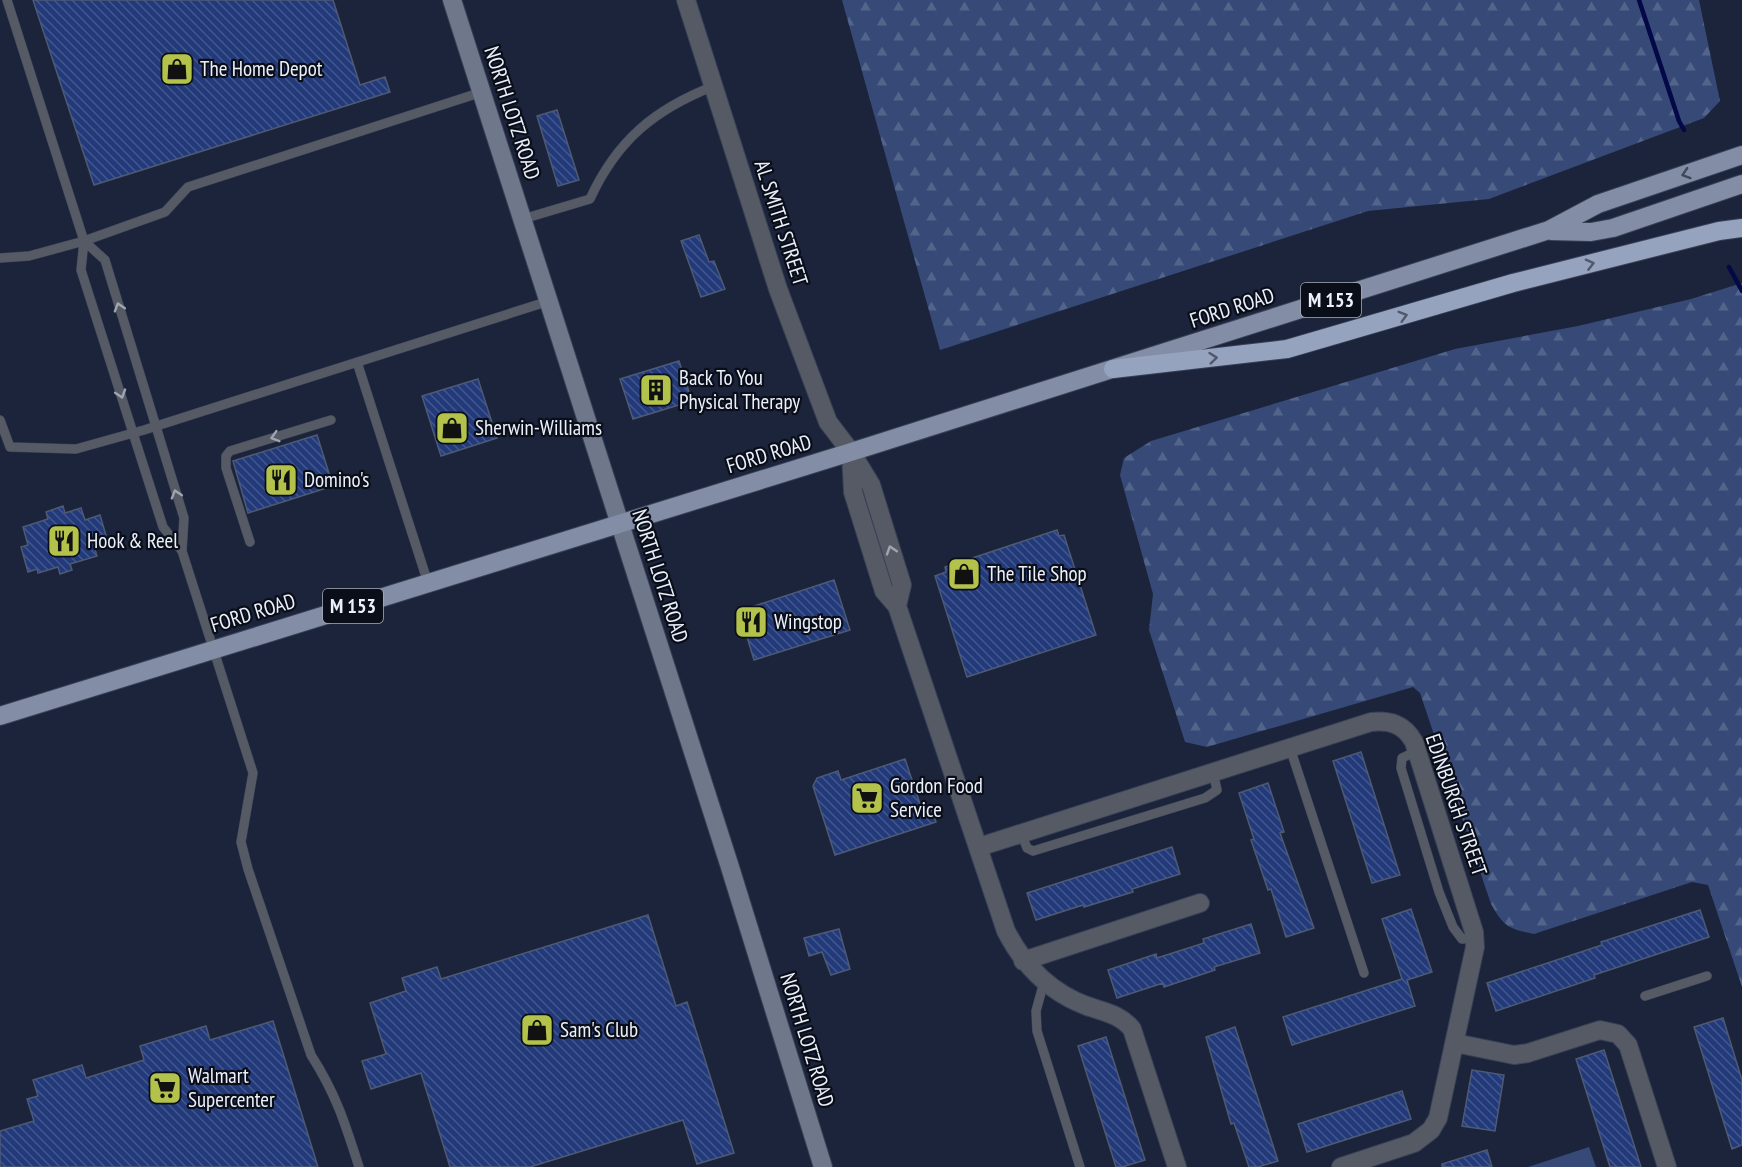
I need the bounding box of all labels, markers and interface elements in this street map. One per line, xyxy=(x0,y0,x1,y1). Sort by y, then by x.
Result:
street label: NORTH LOTZ ROAD xyxy=(478,43,547,183)
shop icon: The Home Depot xyxy=(159,51,195,87)
place label: The Home Depot xyxy=(200,55,323,82)
street label: AL SMITH STREET xyxy=(748,157,815,290)
one-way arrow xyxy=(1681,166,1692,179)
one-way arrow xyxy=(1585,258,1595,271)
street label: FORD ROAD xyxy=(1186,281,1278,334)
road number: M 153 xyxy=(1301,283,1361,317)
one-way arrow xyxy=(114,302,126,313)
one-way arrow xyxy=(1397,311,1407,323)
one-way arrow xyxy=(1208,352,1217,365)
place label: Back To You Physical Therapy xyxy=(679,364,800,415)
building icon: Back To You Physical Therapy xyxy=(638,372,674,408)
one-way arrow xyxy=(113,388,126,399)
shop icon: Sherwin-Williams xyxy=(434,410,470,446)
place label: Sherwin-Williams xyxy=(475,414,602,441)
street label: FORD ROAD xyxy=(723,428,815,479)
one-way arrow xyxy=(270,430,281,442)
restaurant icon: Domino's xyxy=(263,462,299,498)
place label: Domino's xyxy=(304,466,369,493)
one-way arrow xyxy=(171,489,183,500)
street label: NORTH LOTZ ROAD xyxy=(626,506,695,646)
restaurant icon: Hook & Reel xyxy=(46,523,82,559)
place label: Hook & Reel xyxy=(87,527,178,554)
one-way arrow xyxy=(886,545,898,556)
shop icon: The Tile Shop xyxy=(946,556,982,592)
place label: The Tile Shop xyxy=(987,560,1087,587)
street label: FORD ROAD xyxy=(207,587,299,638)
road number: M 153 xyxy=(323,589,383,623)
restaurant icon: Wingstop xyxy=(733,604,769,640)
place label: Wingstop xyxy=(774,608,842,635)
street label: EDINBURGH STREET xyxy=(1420,730,1494,880)
place label: Gordon Food Service xyxy=(890,772,983,823)
supermarket icon: Gordon Food Service xyxy=(849,780,885,816)
street label: NORTH LOTZ ROAD xyxy=(774,970,841,1110)
shop icon: Sam's Club xyxy=(519,1012,555,1048)
place label: Sam's Club xyxy=(560,1016,638,1043)
place label: Walmart Supercenter xyxy=(188,1062,275,1113)
supermarket icon: Walmart Supercenter xyxy=(147,1070,183,1106)

